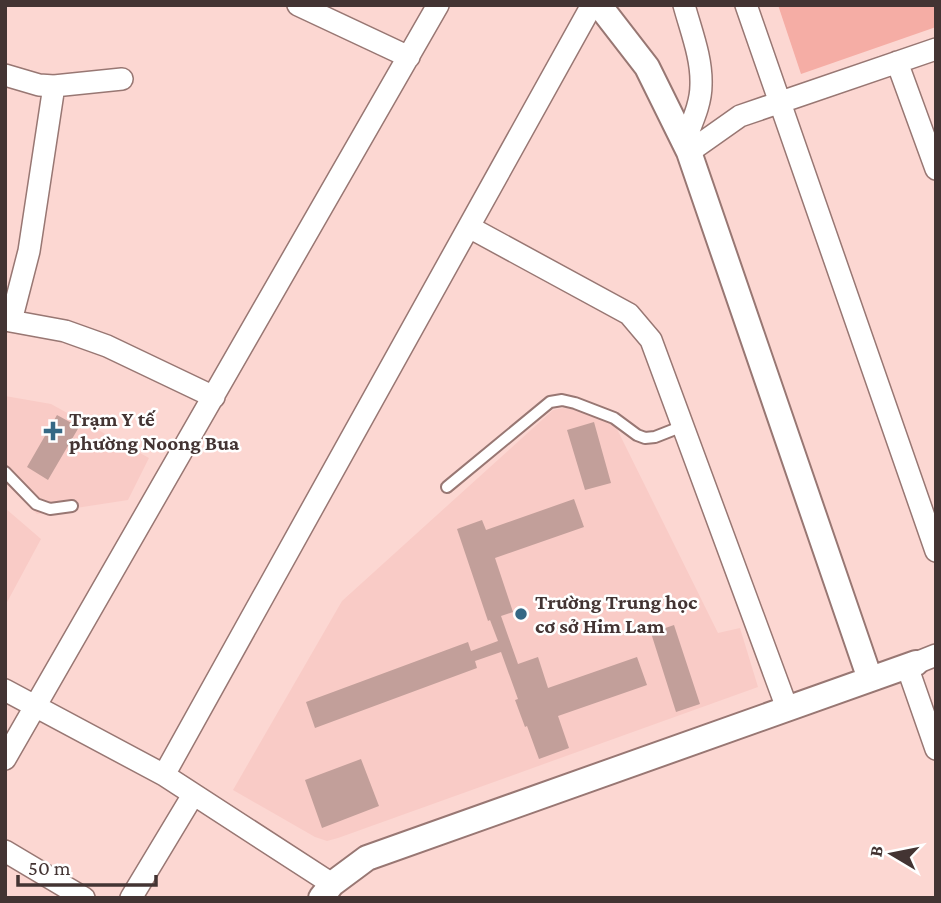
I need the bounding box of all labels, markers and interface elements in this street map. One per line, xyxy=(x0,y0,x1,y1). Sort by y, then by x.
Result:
place label: Trạm Y tế phường Noong Bua xyxy=(69,407,240,455)
marker: Trạm Y tế phường Noong Bua xyxy=(43,421,63,441)
place label: Trường Trung học cơ sở Him Lam xyxy=(535,590,698,638)
marker: Trường Trung học cơ sở Him Lam xyxy=(513,606,529,622)
north arrow xyxy=(857,819,927,889)
scale bar xyxy=(18,844,156,888)
text: B xyxy=(864,844,887,858)
text: 50 m xyxy=(28,856,71,880)

